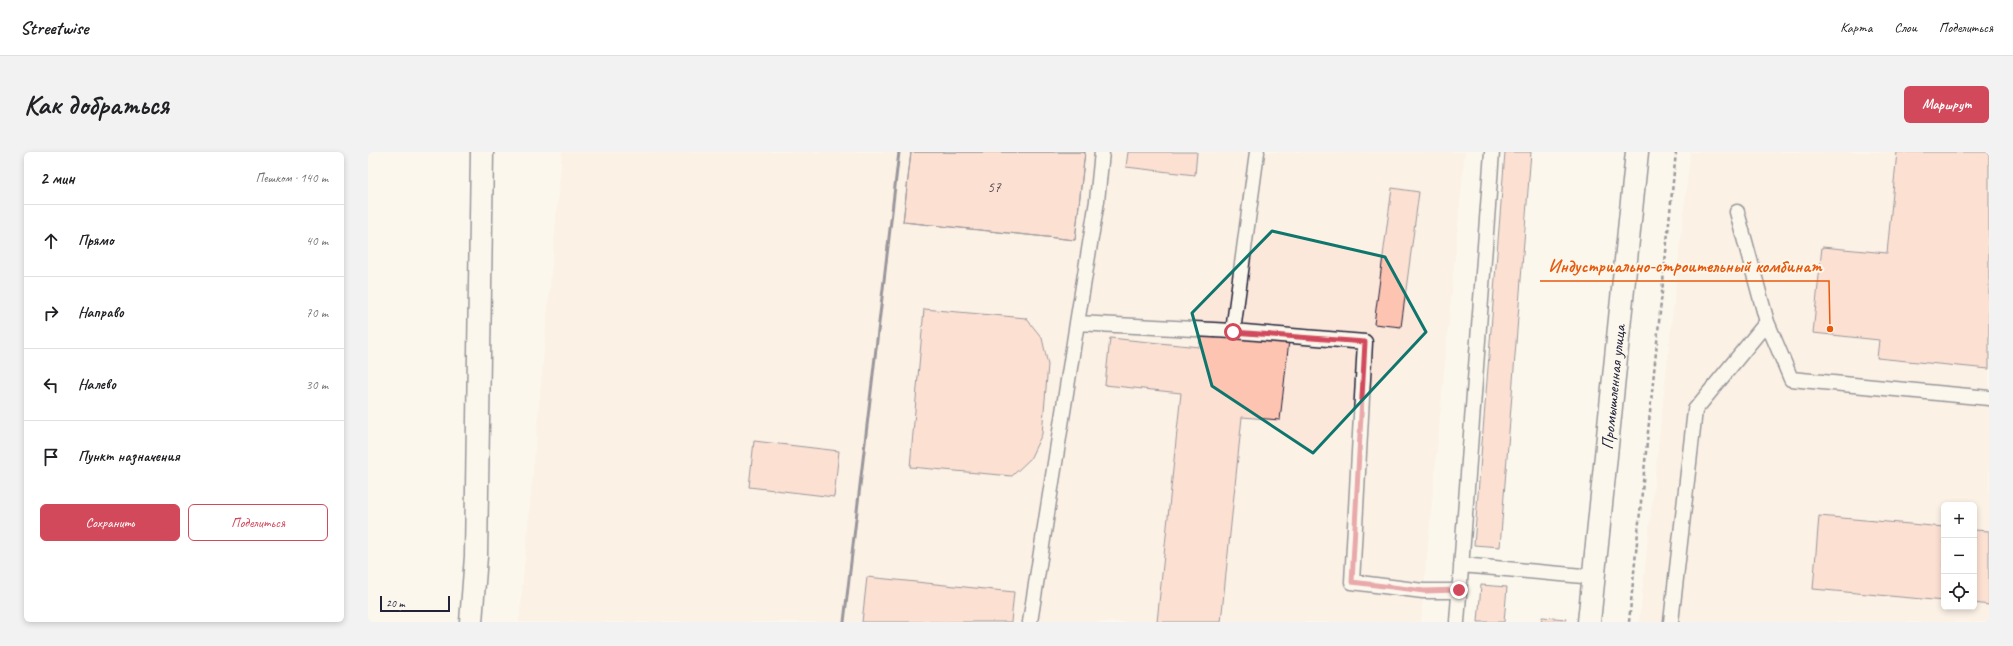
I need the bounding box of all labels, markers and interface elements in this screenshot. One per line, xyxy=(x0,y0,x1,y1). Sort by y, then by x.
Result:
text: Streetwise xyxy=(20,16,88,40)
text: Карта xyxy=(1840,19,1872,36)
text: Слои xyxy=(1894,19,1917,36)
text: Поделиться xyxy=(1939,19,1993,36)
button: Маршрут xyxy=(1904,86,1989,123)
text: Как добраться xyxy=(24,87,169,122)
text: 2 мин xyxy=(40,168,75,189)
text: Пешком · 140 m xyxy=(255,170,328,186)
house number: 57 xyxy=(987,178,1002,197)
icon: ahead xyxy=(40,230,62,252)
text: Прямо xyxy=(78,231,114,250)
text: 40 m xyxy=(306,233,328,249)
callout: Индустриально-строительный комбинат xyxy=(1540,251,1829,281)
text: Индустриально-строительный комбинат xyxy=(1548,255,1823,277)
icon: right xyxy=(40,302,62,324)
text: Направо xyxy=(78,303,124,322)
text: 70 m xyxy=(306,305,328,321)
street label: Промышленная улица xyxy=(1597,322,1630,451)
route start xyxy=(1224,323,1242,341)
icon: left xyxy=(40,374,62,396)
text: Налево xyxy=(78,375,116,394)
text: 30 m xyxy=(306,377,328,393)
icon: arrive xyxy=(40,446,62,468)
text: Пункт назначения xyxy=(78,447,180,466)
map controls xyxy=(1941,502,1977,610)
button: + xyxy=(1941,502,1977,538)
button: Сохранить xyxy=(40,504,180,541)
button: Поделиться xyxy=(188,504,328,541)
button: − xyxy=(1941,538,1977,574)
button: locate xyxy=(1941,574,1977,610)
route end xyxy=(1450,581,1468,599)
scale bar xyxy=(380,594,450,613)
text: 20 m xyxy=(386,596,405,610)

